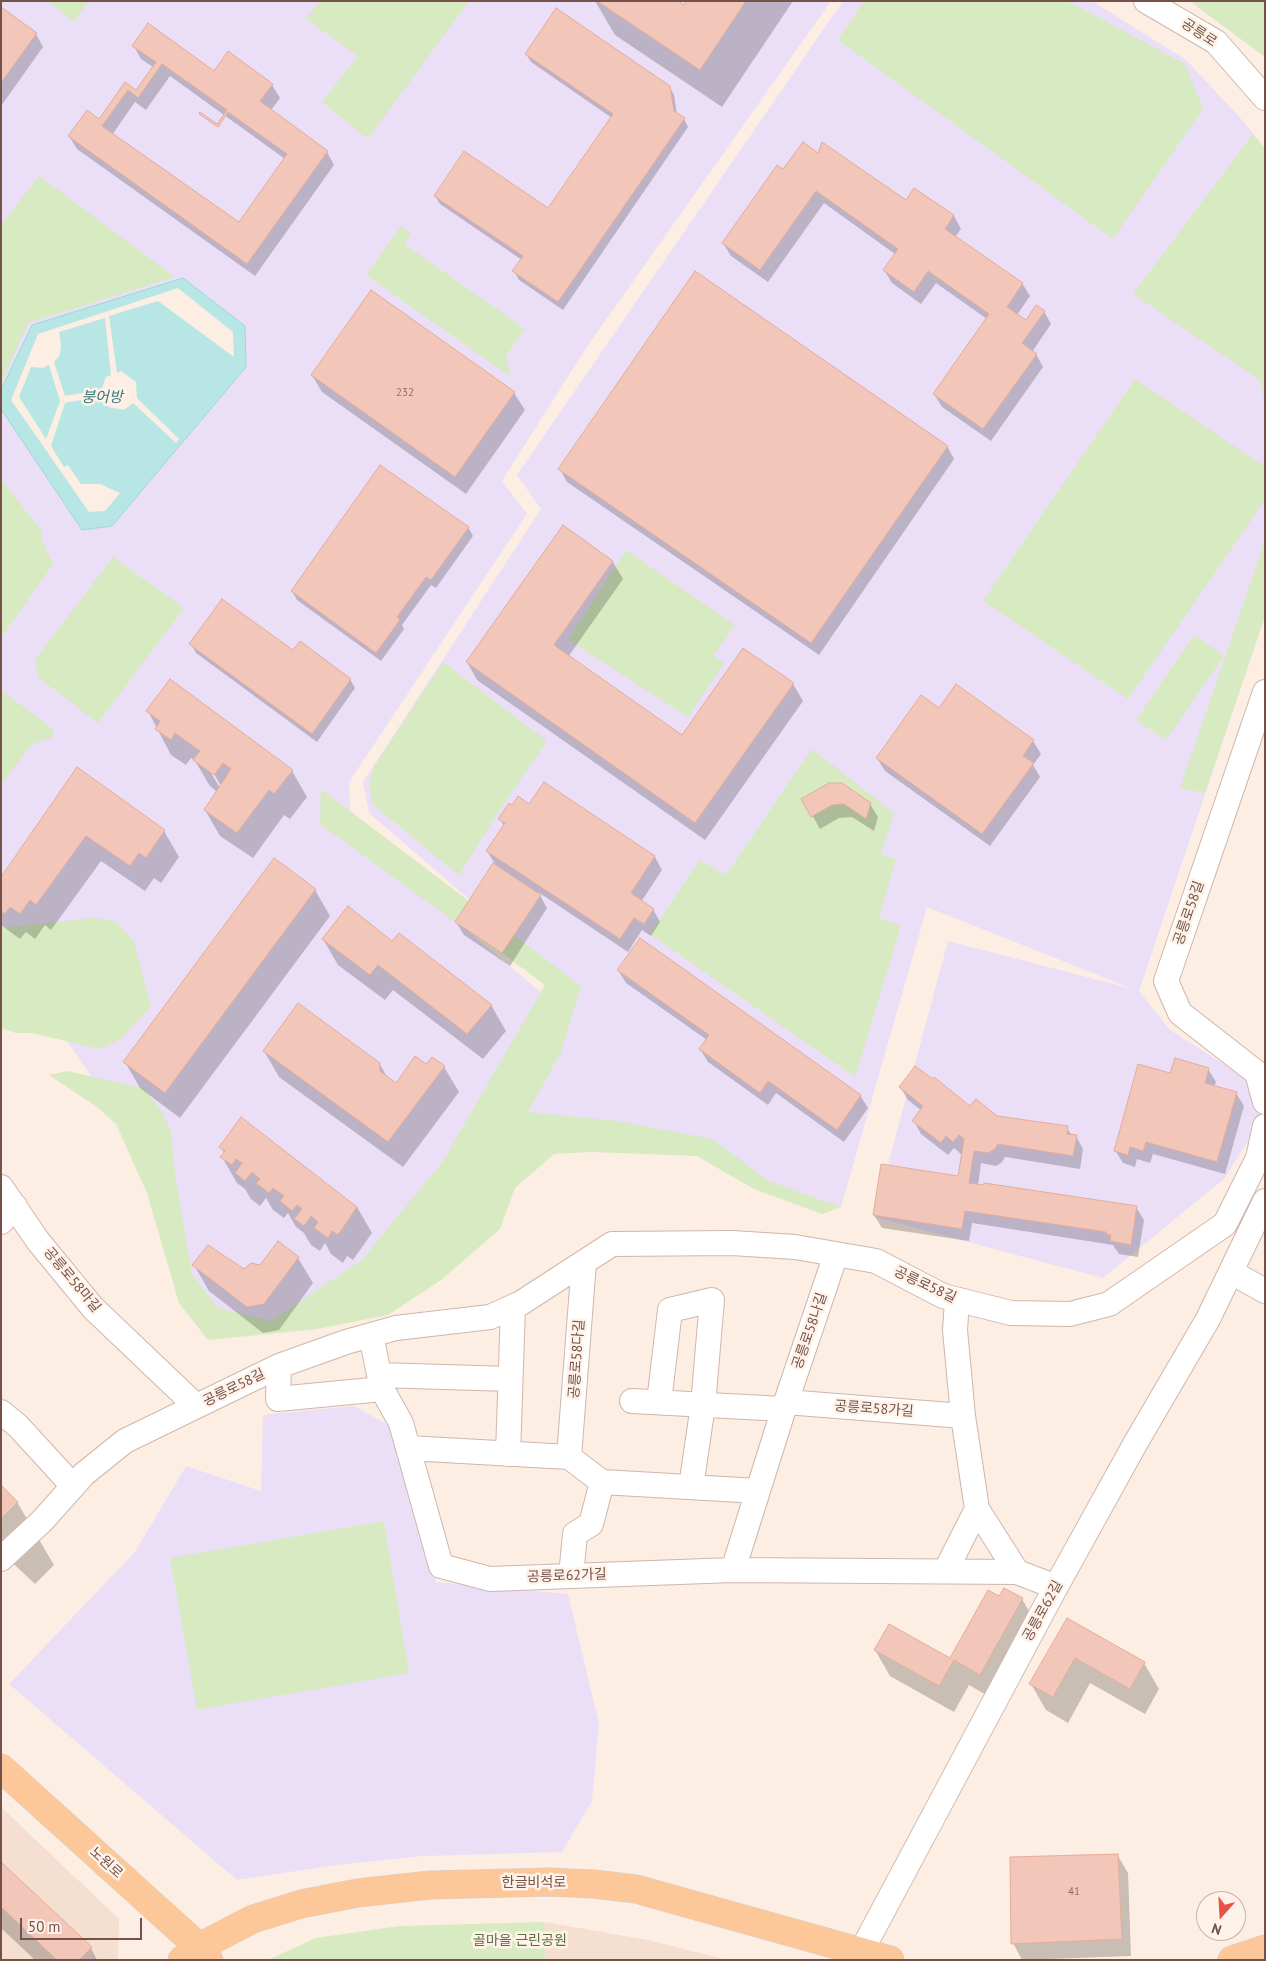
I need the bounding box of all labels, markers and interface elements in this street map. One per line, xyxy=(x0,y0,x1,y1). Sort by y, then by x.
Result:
street label: 공릉로 xyxy=(1178,15,1220,51)
house number: 232 xyxy=(396,386,414,400)
water label: 붕어방 xyxy=(81,389,123,407)
street label: 공릉로58길 xyxy=(1170,879,1208,947)
street label: 공릉로58마길 xyxy=(40,1244,104,1316)
street label: 공릉로58길 xyxy=(891,1263,959,1307)
street label: 공릉로58나길 xyxy=(789,1291,831,1371)
street label: 공릉로58다길 xyxy=(566,1319,588,1399)
street label: 공릉로58길 xyxy=(200,1366,268,1410)
street label: 공릉로58가길 xyxy=(834,1398,914,1420)
street label: 공릉로62가길 xyxy=(527,1566,607,1586)
street label: 공릉로62길 xyxy=(1019,1578,1067,1644)
street label: 노원로 xyxy=(86,1844,126,1882)
street label: 한글비석로 xyxy=(502,1875,566,1891)
house number: 41 xyxy=(1068,1885,1080,1899)
north arrow xyxy=(1196,1891,1246,1941)
scale bar xyxy=(22,1908,145,1940)
text: 50 m xyxy=(28,1917,61,1936)
text: N xyxy=(1209,1919,1224,1939)
park label: 골마을 근린공원 xyxy=(473,1933,567,1949)

